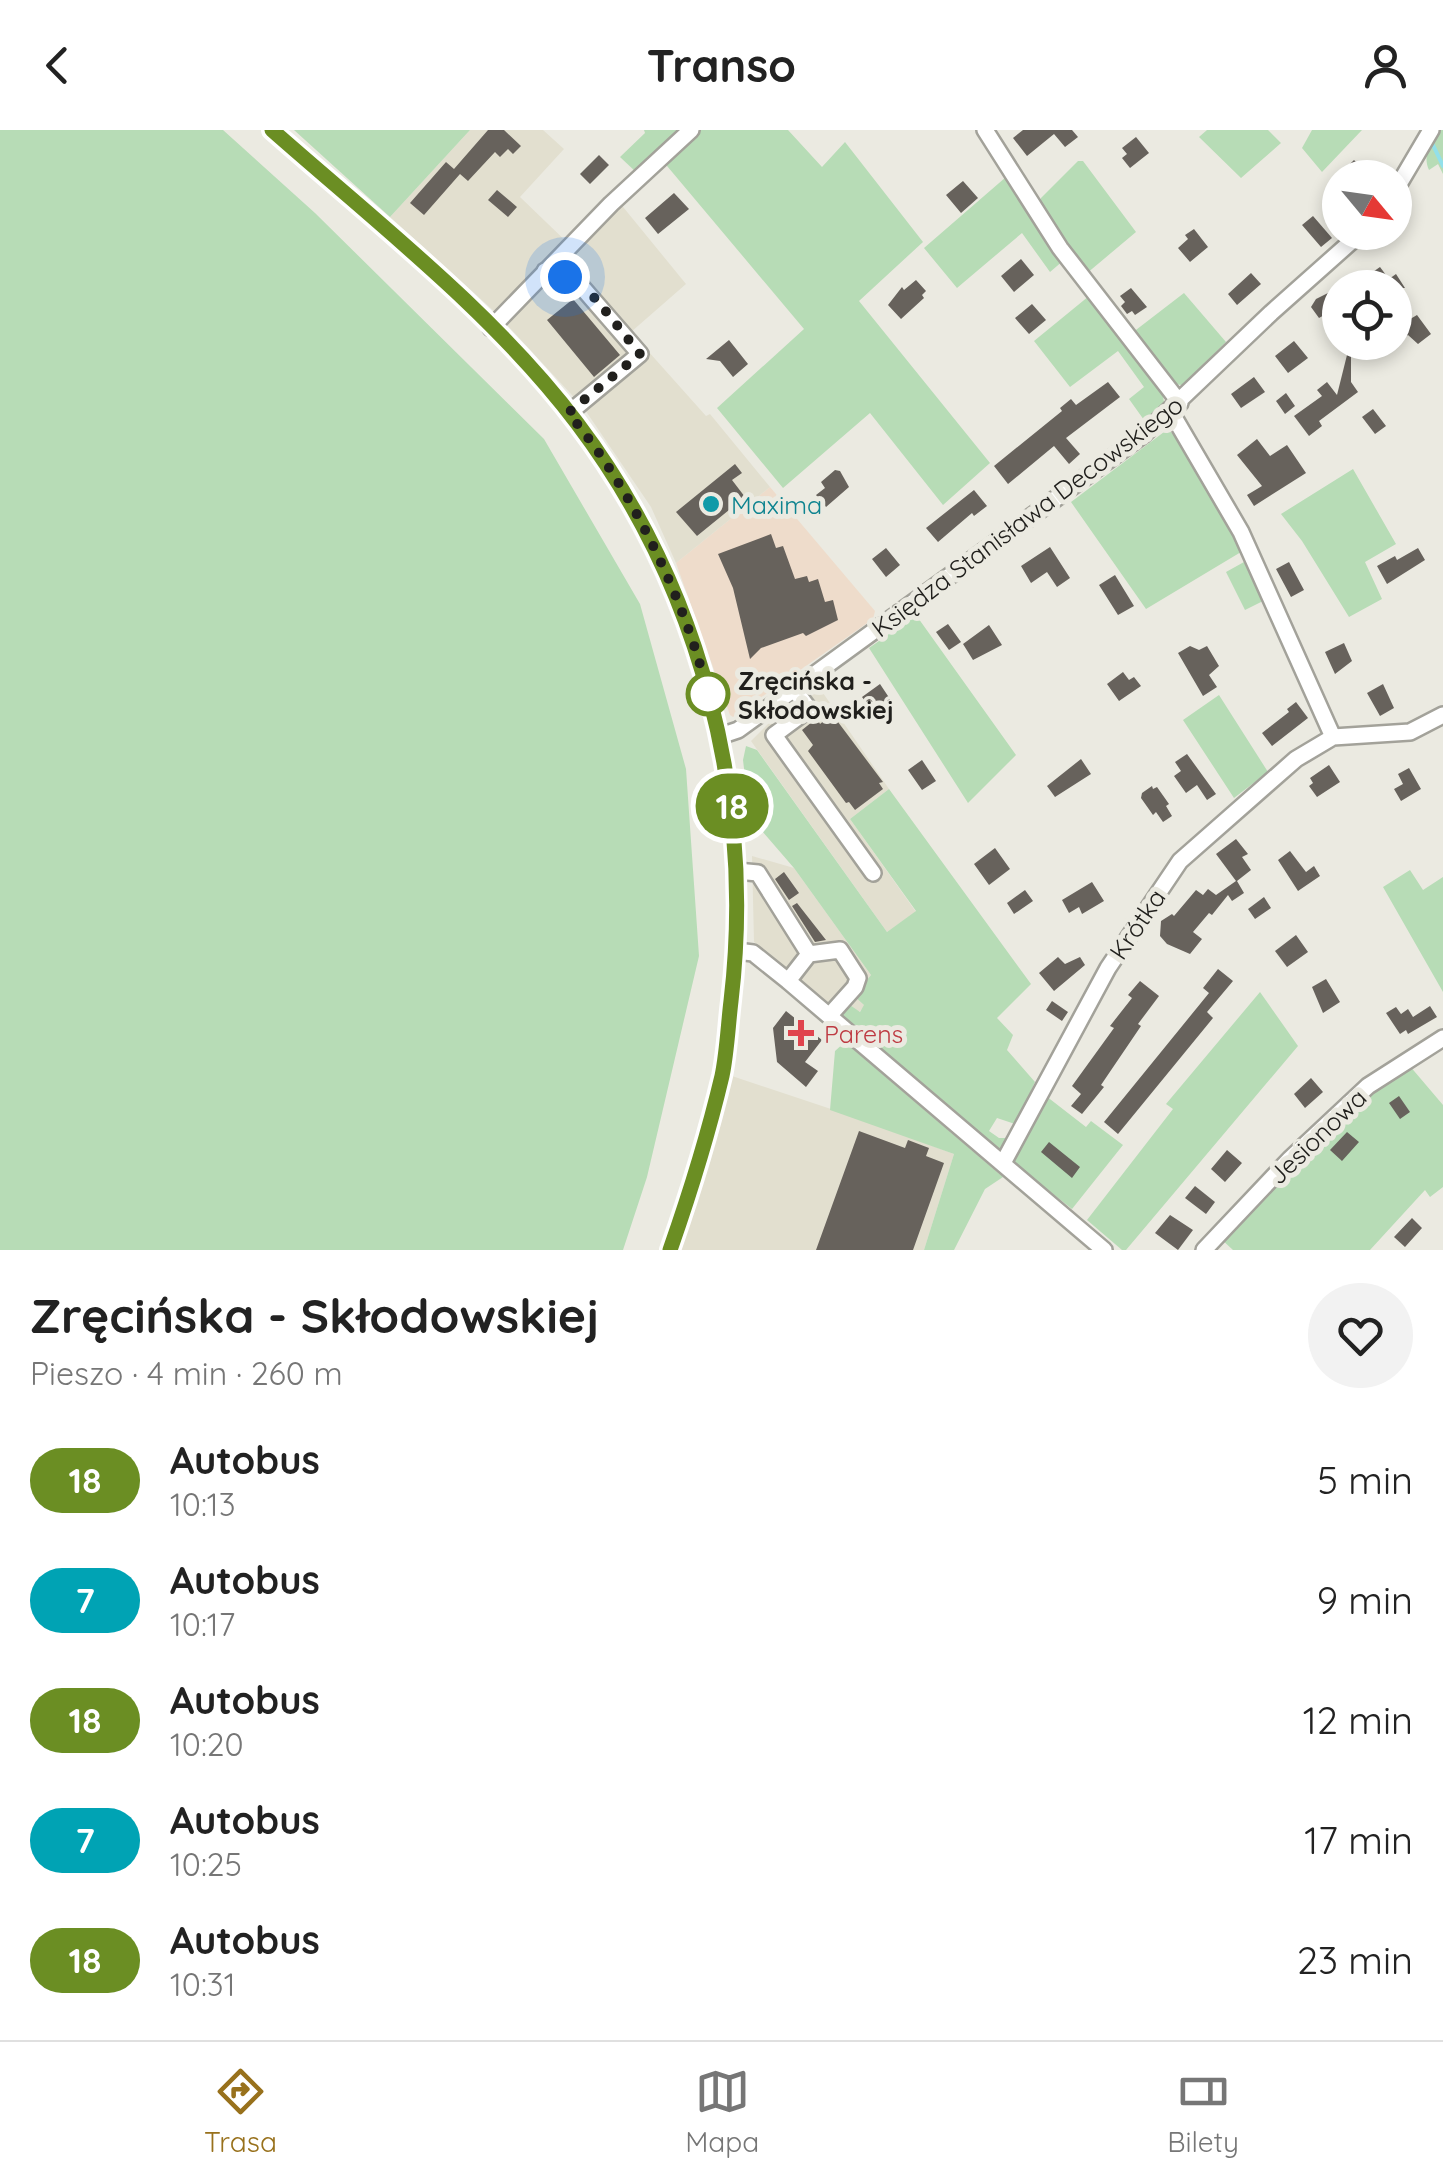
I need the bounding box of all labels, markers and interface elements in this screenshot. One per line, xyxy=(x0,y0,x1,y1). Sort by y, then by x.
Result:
text: Transo xyxy=(647,37,796,93)
icon: back xyxy=(30,38,85,93)
icon: person xyxy=(1358,38,1413,93)
north arrow xyxy=(1322,160,1412,250)
map controls xyxy=(1322,160,1412,360)
your location xyxy=(540,252,590,302)
button: locate xyxy=(1322,270,1412,360)
street label: Księdza Stanisława Decowskiego xyxy=(865,389,1189,643)
place label: Maxima xyxy=(731,489,822,520)
marker: Maxima xyxy=(700,493,722,515)
place label: Zręcińska - Skłodowskiej xyxy=(738,665,894,725)
marker: Zręcińska - Skłodowskiej xyxy=(687,673,729,715)
line badge: 18 xyxy=(687,774,777,838)
text: 18 xyxy=(716,784,748,828)
street label: Krótka xyxy=(1102,883,1172,965)
place label: Parens xyxy=(824,1018,903,1049)
marker: Parens xyxy=(788,1020,814,1046)
street label: Jesionowa xyxy=(1262,1082,1372,1190)
button: heart xyxy=(1308,1283,1413,1388)
text: Zręcińska - Skłodowskiej xyxy=(30,1285,599,1345)
text: Pieszo · 4 min · 260 m xyxy=(30,1353,343,1393)
text: Autobus xyxy=(170,1436,320,1484)
text: 5 min xyxy=(1317,1456,1413,1504)
text: 18 xyxy=(69,1458,101,1502)
text: 10:13 xyxy=(170,1484,235,1524)
text: Autobus xyxy=(170,1556,320,1604)
text: 9 min xyxy=(1317,1576,1413,1624)
text: 7 xyxy=(75,1578,95,1622)
text: 10:17 xyxy=(170,1604,235,1644)
text: Autobus xyxy=(170,1676,320,1724)
text: 12 min xyxy=(1303,1696,1413,1744)
text: 18 xyxy=(69,1698,101,1742)
text: 10:20 xyxy=(170,1724,244,1764)
text: Autobus xyxy=(170,1796,320,1844)
text: 17 min xyxy=(1304,1816,1413,1864)
text: 7 xyxy=(75,1818,95,1862)
text: 10:25 xyxy=(170,1844,242,1884)
text: Autobus xyxy=(170,1916,320,1964)
text: 23 min xyxy=(1297,1936,1413,1984)
text: 18 xyxy=(69,1938,101,1982)
text: 10:31 xyxy=(170,1964,235,2004)
tab: Trasa xyxy=(204,2064,277,2159)
tab: Mapa xyxy=(685,2064,759,2159)
tab: Bilety xyxy=(1167,2064,1239,2159)

